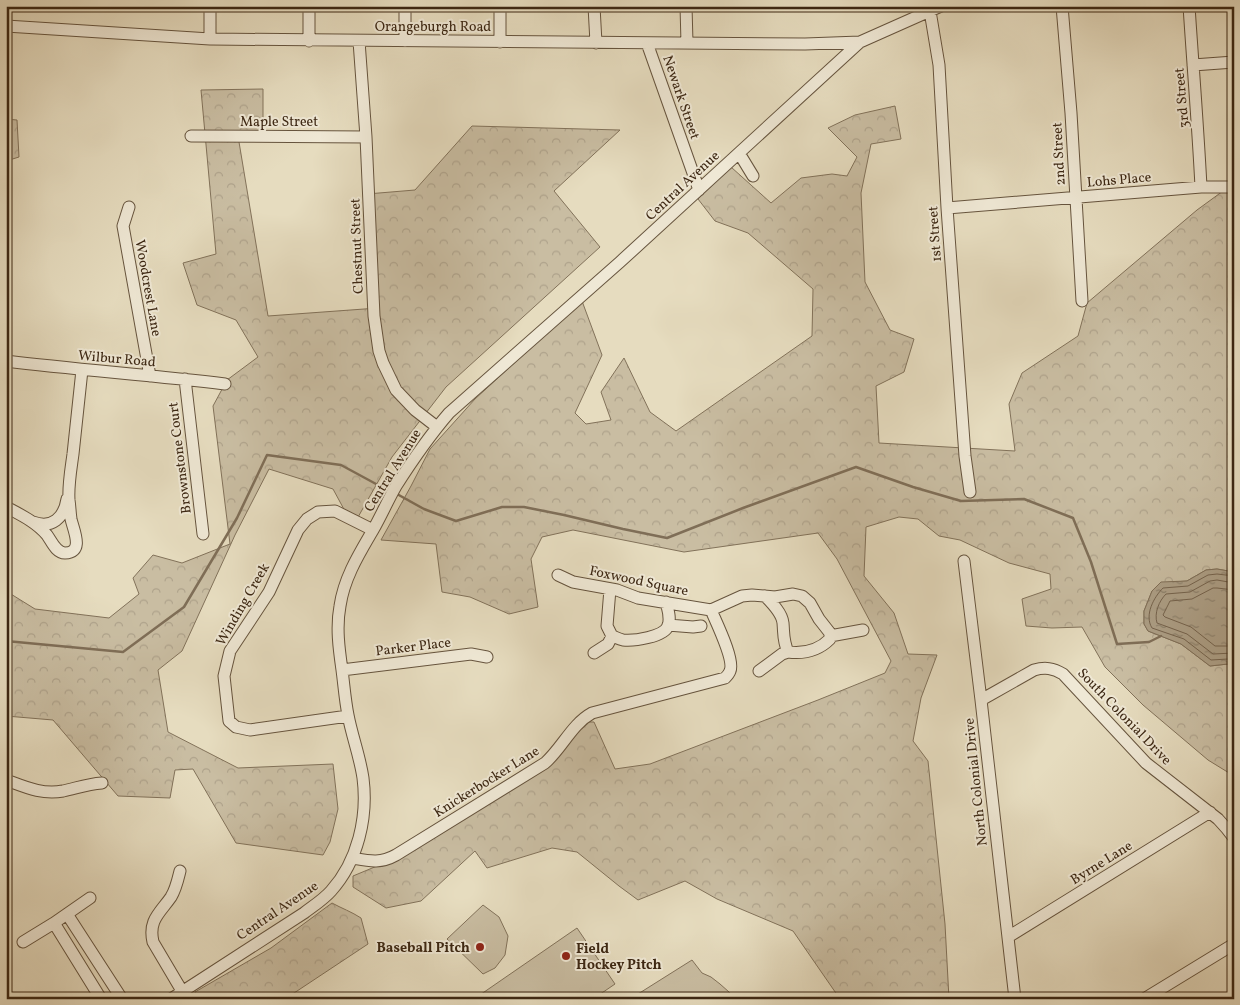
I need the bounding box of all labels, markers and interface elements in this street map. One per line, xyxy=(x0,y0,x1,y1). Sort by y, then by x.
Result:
street label: Orangeburgh Road xyxy=(375,18,491,37)
street label: Newark Street xyxy=(657,53,704,142)
street label: 3rd Street xyxy=(1170,67,1195,129)
street label: Maple Street xyxy=(240,113,318,132)
street label: 2nd Street xyxy=(1048,122,1071,186)
street label: Central Avenue xyxy=(642,147,724,225)
street label: Lohs Place xyxy=(1086,168,1152,193)
street label: Chestnut Street xyxy=(346,198,369,294)
street label: 1st Street xyxy=(924,205,947,262)
street label: Woodcrest Lane xyxy=(130,238,165,339)
street label: Wilbur Road xyxy=(77,347,157,372)
street label: Brownstone Court xyxy=(164,401,197,515)
street label: Central Avenue xyxy=(360,425,427,516)
street label: Winding Creek xyxy=(212,560,275,650)
street label: Foxwood Square xyxy=(587,562,690,601)
street label: Parker Place xyxy=(374,633,452,662)
street label: South Colonial Drive xyxy=(1073,664,1175,770)
street label: North Colonial Drive xyxy=(960,717,993,847)
street label: Knickerbocker Lane xyxy=(430,742,544,823)
street label: Byrne Lane xyxy=(1067,837,1137,890)
street label: Central Avenue xyxy=(233,877,323,946)
place label: Baseball Pitch xyxy=(376,939,470,958)
place label: Field Hockey Pitch xyxy=(576,940,662,975)
marker: Baseball Pitch xyxy=(474,941,486,953)
marker: Field Hockey Pitch xyxy=(560,950,572,962)

